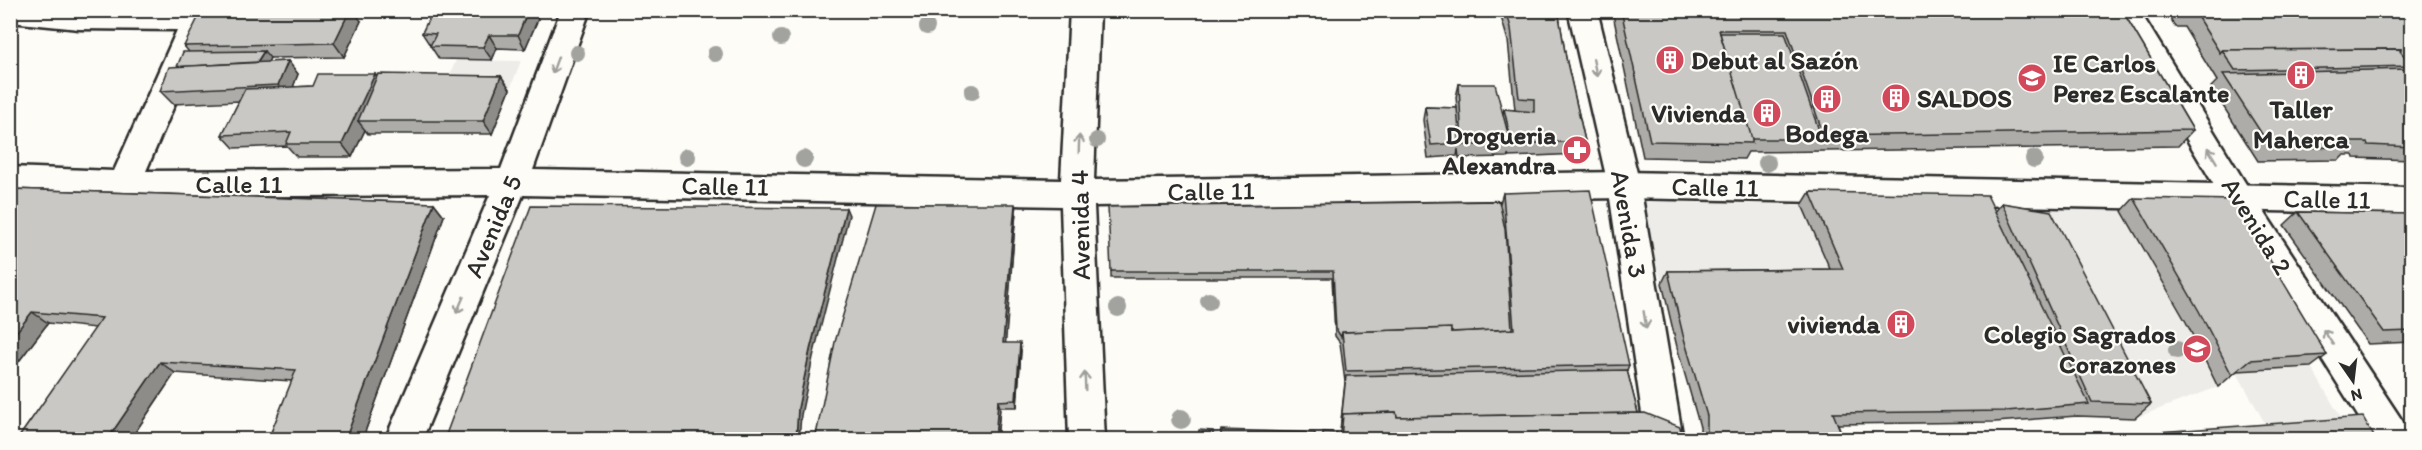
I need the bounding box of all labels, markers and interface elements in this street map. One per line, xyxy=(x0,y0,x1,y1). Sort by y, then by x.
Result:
building icon: Debut al Sazón xyxy=(1654,44,1686,76)
place label: Debut al Sazón xyxy=(1691,44,1858,76)
place label: IE Carlos Perez Escalante xyxy=(2053,47,2229,109)
one-way arrow xyxy=(549,55,560,74)
one-way arrow xyxy=(1589,58,1601,77)
building icon: Taller Maherca xyxy=(2285,59,2317,91)
school or university icon: IE Carlos Perez Escalante xyxy=(2016,62,2048,94)
building icon: SALDOS xyxy=(1880,82,1912,114)
place label: SALDOS xyxy=(1917,82,2012,114)
building icon: Bodega xyxy=(1811,83,1843,115)
place label: Taller Maherca xyxy=(2253,93,2349,155)
place label: Vivienda xyxy=(1651,97,1746,129)
building icon: Vivienda xyxy=(1751,97,1783,129)
place label: Bodega xyxy=(1785,117,1869,149)
place label: Drogueria Alexandra xyxy=(1441,119,1557,181)
pharmacy icon: Drogueria Alexandra xyxy=(1561,134,1593,166)
one-way arrow xyxy=(1074,135,1085,155)
one-way arrow xyxy=(2206,147,2218,164)
street label: Calle 11 xyxy=(195,168,283,200)
street label: Avenida 3 xyxy=(1604,168,1654,280)
street label: Calle 11 xyxy=(681,169,769,203)
street label: Avenida 4 xyxy=(1063,169,1097,280)
street label: Avenida 5 xyxy=(457,170,529,282)
street label: Calle 11 xyxy=(1671,170,1759,204)
street label: Avenida 2 xyxy=(2215,172,2299,281)
street label: Calle 11 xyxy=(1167,174,1255,208)
street label: Calle 11 xyxy=(2283,182,2371,216)
one-way arrow xyxy=(454,295,465,314)
place label: vivienda xyxy=(1787,308,1880,340)
building icon: vivienda xyxy=(1885,308,1917,340)
one-way arrow xyxy=(1640,310,1651,330)
place label: Colegio Sagrados Corazones xyxy=(1984,318,2176,380)
one-way arrow xyxy=(2322,329,2335,346)
school or university icon: Colegio Sagrados Corazones xyxy=(2181,333,2213,365)
north arrow xyxy=(2323,351,2383,411)
one-way arrow xyxy=(1079,372,1090,392)
text: N xyxy=(2349,385,2364,406)

